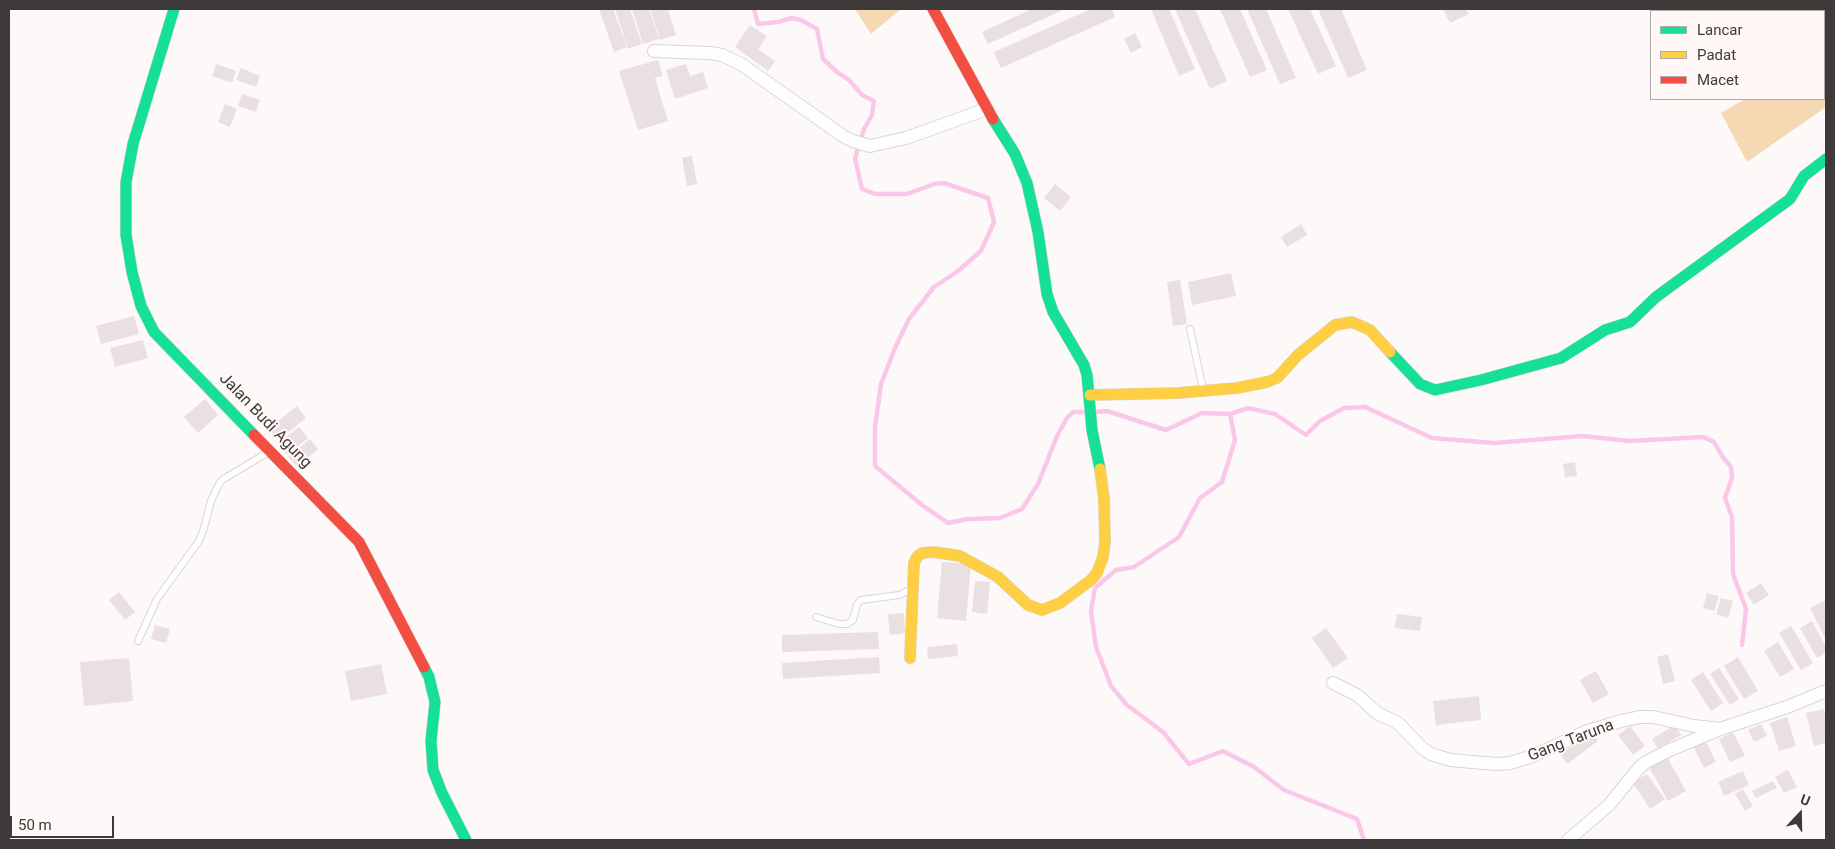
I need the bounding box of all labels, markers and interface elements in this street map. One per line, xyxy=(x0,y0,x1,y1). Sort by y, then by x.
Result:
legend xyxy=(1650,10,1825,100)
text: Lancar xyxy=(1697,21,1743,39)
text: Padat xyxy=(1697,46,1736,64)
text: Macet xyxy=(1697,71,1739,89)
street label: Jalan Budi Agung xyxy=(215,369,315,473)
street label: Gang Taruna xyxy=(1525,716,1617,766)
north arrow xyxy=(1775,789,1825,839)
text: U xyxy=(1798,791,1813,809)
scale bar xyxy=(12,806,116,838)
text: 50 m xyxy=(18,816,52,834)

